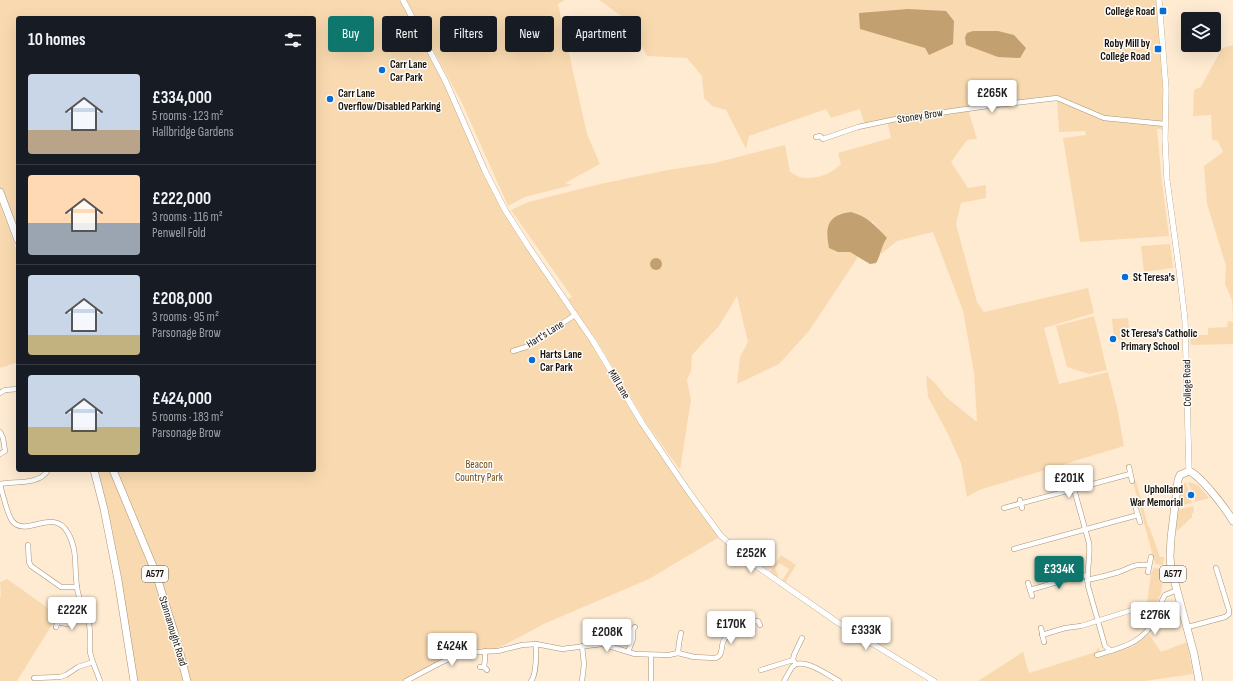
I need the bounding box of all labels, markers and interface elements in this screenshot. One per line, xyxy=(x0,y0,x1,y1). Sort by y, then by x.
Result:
place label: College Road xyxy=(1105,5,1155,18)
marker: College Road xyxy=(1158,6,1168,16)
map controls xyxy=(1181,12,1221,52)
button: layers xyxy=(1181,12,1221,52)
chip: Buy xyxy=(328,16,374,52)
chip: Rent xyxy=(382,16,432,52)
chip: Filters xyxy=(440,16,497,52)
chip: New xyxy=(505,16,554,52)
chip: Apartment xyxy=(562,16,641,52)
icon: filters xyxy=(282,29,304,51)
text: 10 homes xyxy=(28,30,85,50)
place label: Roby Mill by College Road xyxy=(1100,37,1150,63)
marker: Roby Mill by College Road xyxy=(1153,44,1163,54)
place label: Carr Lane Car Park xyxy=(390,58,427,84)
marker: Carr Lane Car Park xyxy=(377,65,387,75)
pin: £265K xyxy=(964,80,1020,114)
text: £265K xyxy=(977,85,1007,101)
place label: Carr Lane Overflow/Disabled Parking xyxy=(338,87,441,113)
text: £334,000 xyxy=(152,88,212,108)
icon: home xyxy=(60,90,108,138)
marker: Carr Lane Overflow/Disabled Parking xyxy=(325,94,335,104)
street label: Stoney Brow xyxy=(896,106,944,126)
text: 5 rooms · 123 m² xyxy=(152,108,223,124)
text: Hallbridge Gardens xyxy=(152,124,234,140)
text: £222,000 xyxy=(152,189,211,209)
icon: home xyxy=(60,191,108,239)
text: 3 rooms · 116 m² xyxy=(152,209,223,225)
text: Penwell Fold xyxy=(152,225,206,241)
place label: St Teresa's xyxy=(1133,271,1175,284)
marker: St Teresa's xyxy=(1120,272,1130,282)
text: £208,000 xyxy=(152,289,212,309)
icon: home xyxy=(60,291,108,339)
text: 3 rooms · 95 m² xyxy=(152,309,219,325)
street label: Hart's Lane xyxy=(524,318,566,350)
text: Parsonage Brow xyxy=(152,325,221,341)
place label: St Teresa's Catholic Primary School xyxy=(1121,327,1198,353)
marker: St Teresa's Catholic Primary School xyxy=(1108,334,1118,344)
place label: Harts Lane Car Park xyxy=(540,348,582,374)
marker: Harts Lane Car Park xyxy=(527,355,537,365)
street label: College Road xyxy=(1180,359,1194,407)
street label: Mill Lane xyxy=(605,367,633,401)
text: £424,000 xyxy=(152,389,212,409)
icon: home xyxy=(60,391,108,439)
text: 5 rooms · 183 m² xyxy=(152,409,223,425)
text: Parsonage Brow xyxy=(152,425,221,441)
park label: Beacon Country Park xyxy=(455,458,504,484)
pin: £201K xyxy=(1041,465,1097,499)
text: £201K xyxy=(1054,470,1084,486)
place label: Upholland War Memorial xyxy=(1130,483,1183,509)
marker: Upholland War Memorial xyxy=(1186,490,1196,500)
pin: £252K xyxy=(723,540,779,574)
text: £252K xyxy=(736,545,766,561)
pin: £334K xyxy=(1031,556,1087,590)
text: £334K xyxy=(1044,561,1074,577)
road number: A577 xyxy=(142,566,168,582)
road number: A577 xyxy=(1160,566,1186,582)
street label: Stannanought Road xyxy=(156,594,190,668)
pin: £222K xyxy=(44,597,100,631)
text: £222K xyxy=(57,602,87,618)
pin: £276K xyxy=(1127,602,1183,636)
text: £276K xyxy=(1140,607,1170,623)
pin: £170K xyxy=(703,611,759,645)
text: £170K xyxy=(716,616,746,632)
pin: £333K xyxy=(838,617,894,651)
pin: £208K xyxy=(579,619,635,653)
text: £333K xyxy=(851,622,881,638)
text: £208K xyxy=(591,624,623,640)
pin: £424K xyxy=(424,633,480,667)
text: £424K xyxy=(437,638,467,654)

